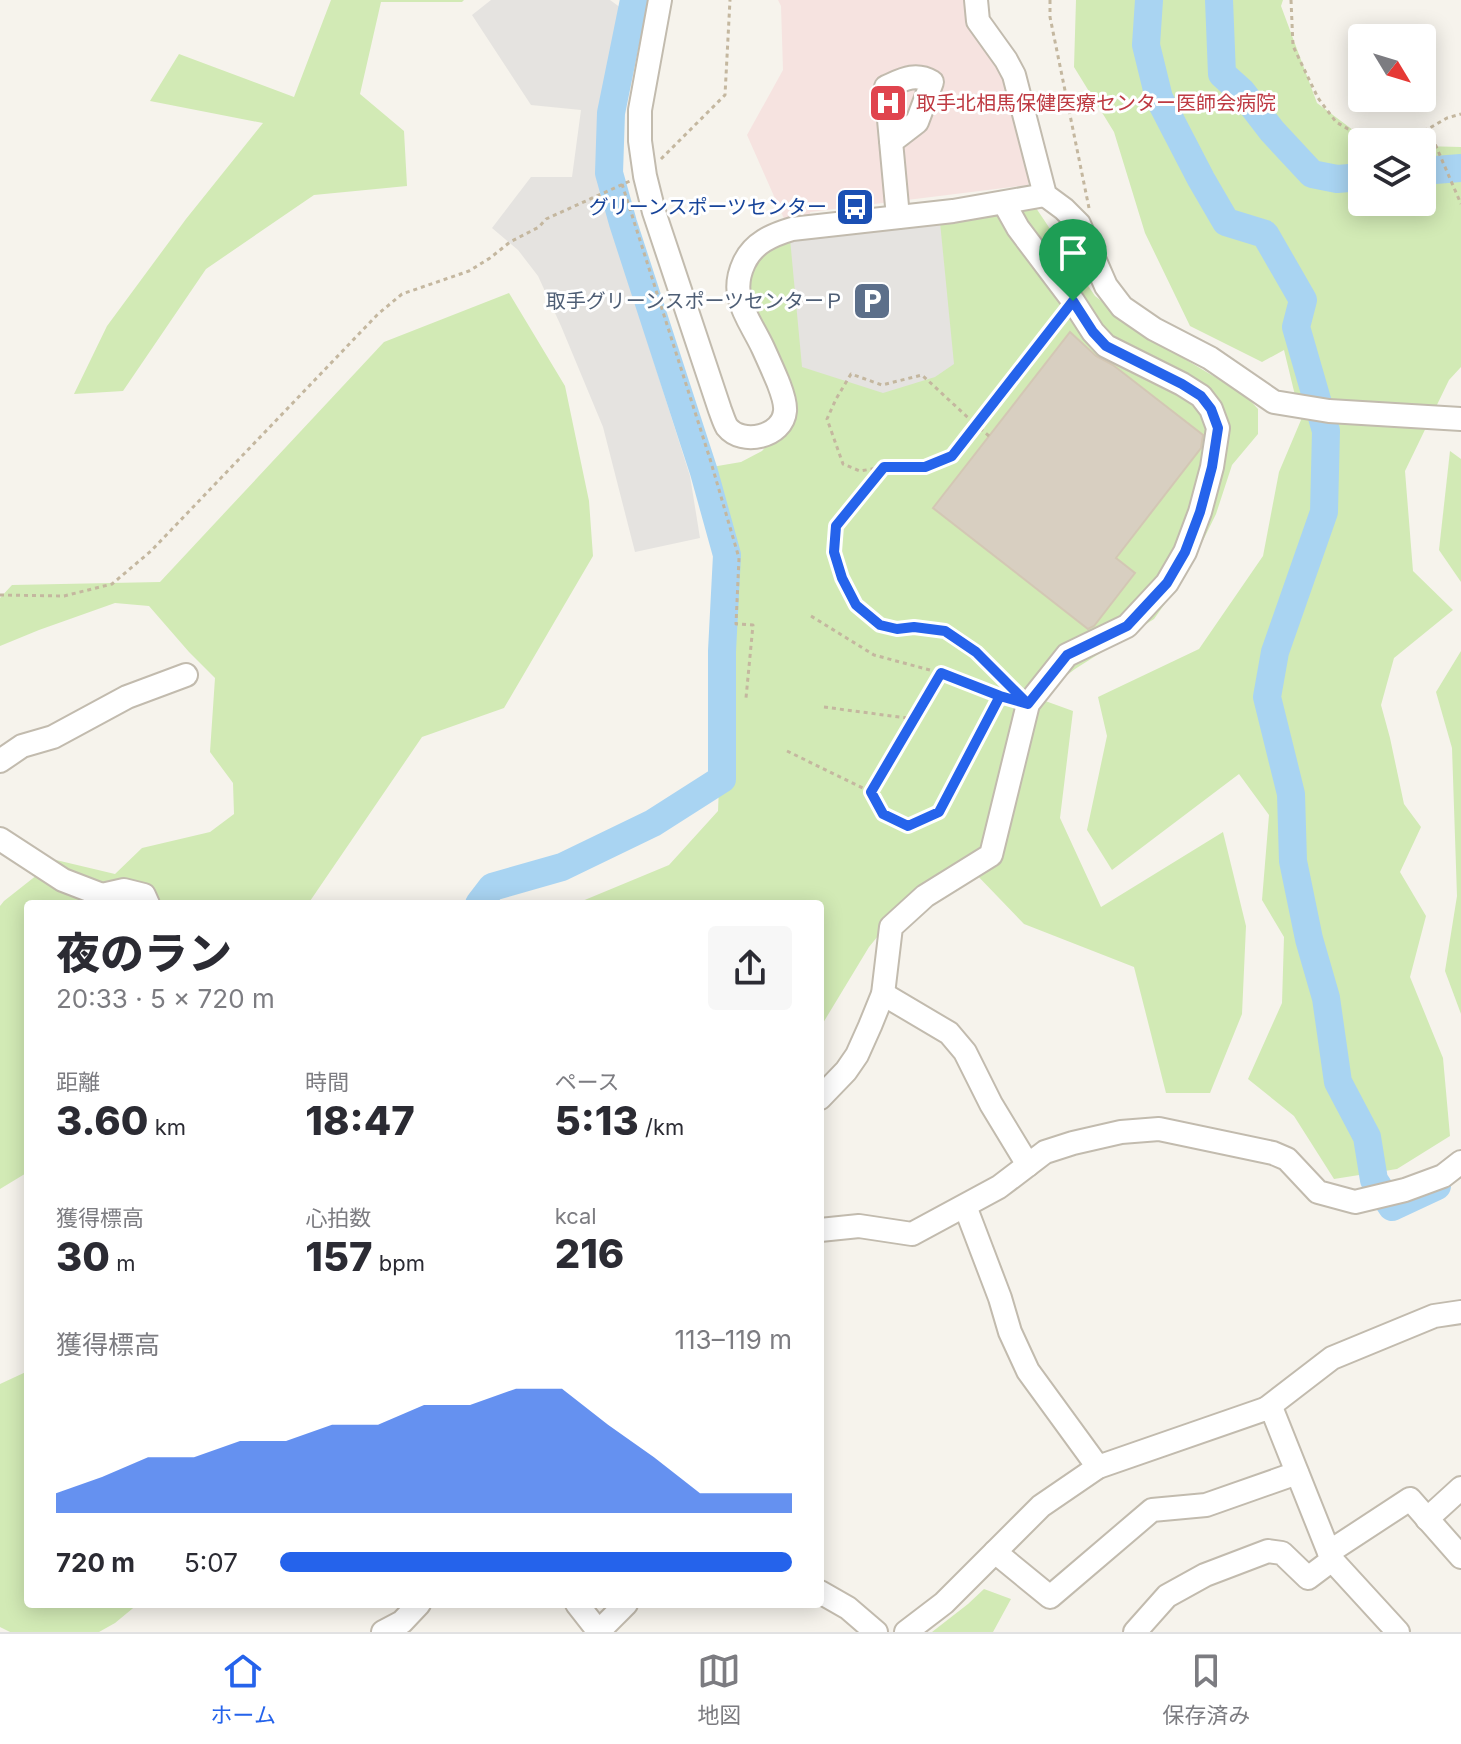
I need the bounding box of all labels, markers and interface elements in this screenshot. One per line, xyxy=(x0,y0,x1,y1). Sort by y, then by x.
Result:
north arrow xyxy=(1348,24,1436,112)
map controls xyxy=(1348,24,1436,216)
hospital icon: 取手北相馬保健医療センター医師会病院 xyxy=(867,82,909,124)
place label: 取手北相馬保健医療センター医師会病院 xyxy=(916,91,1276,115)
button: layers xyxy=(1348,128,1436,216)
bus stop icon: グリーンスポーツセンター xyxy=(834,186,876,228)
place label: グリーンスポーツセンター xyxy=(589,195,827,219)
pin xyxy=(1039,219,1107,301)
icon: arrive xyxy=(1051,231,1095,275)
parking icon: 取手グリーンスポーツセンターＰ xyxy=(851,280,893,322)
place label: 取手グリーンスポーツセンターＰ xyxy=(546,289,844,313)
text: 夜のラン xyxy=(56,926,232,980)
button: share xyxy=(708,926,792,1010)
text: 20:33 · 5 × 720 m xyxy=(56,983,275,1014)
text: 距離 xyxy=(56,1069,100,1095)
text: 時間 xyxy=(305,1069,349,1095)
text: ペース xyxy=(555,1069,620,1095)
text: 3.60 xyxy=(56,1096,148,1145)
text: 18:47 xyxy=(305,1096,415,1145)
text: 5:13 xyxy=(555,1096,639,1145)
text: km xyxy=(148,1114,186,1140)
text: /km xyxy=(639,1114,684,1140)
text: kcal xyxy=(555,1203,597,1229)
text: 獲得標高 xyxy=(56,1205,144,1231)
text: 心拍数 xyxy=(305,1205,371,1231)
text: 216 xyxy=(555,1229,624,1278)
text: 30 xyxy=(56,1232,110,1281)
text: 157 xyxy=(305,1232,373,1281)
text: m xyxy=(110,1250,135,1276)
text: bpm xyxy=(373,1250,425,1276)
text: 113–119 m xyxy=(674,1324,792,1355)
text: 獲得標高 xyxy=(56,1329,160,1360)
text: 720 m xyxy=(56,1547,135,1578)
text: 5:07 xyxy=(184,1547,238,1578)
tab: ホーム xyxy=(211,1649,276,1729)
tab: 地図 xyxy=(697,1649,741,1729)
tab: 保存済み xyxy=(1162,1649,1250,1729)

